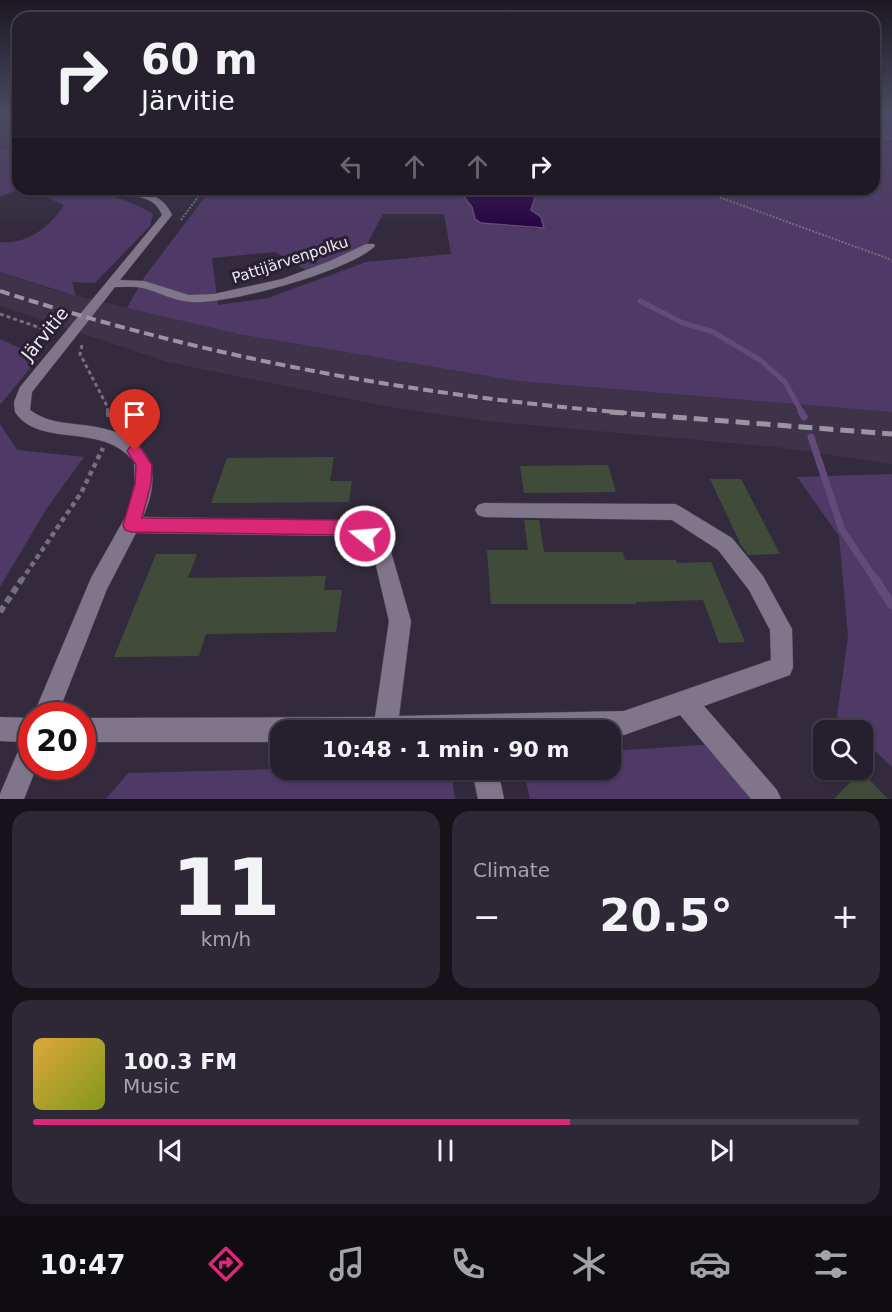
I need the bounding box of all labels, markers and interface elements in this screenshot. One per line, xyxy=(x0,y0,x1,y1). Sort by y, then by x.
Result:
text: 60 m xyxy=(141,35,258,84)
icon: right xyxy=(42,36,120,114)
text: Järvitie xyxy=(141,85,235,116)
icon: left xyxy=(335,150,368,183)
icon: ahead xyxy=(398,150,431,183)
icon: ahead xyxy=(461,150,494,183)
icon: right xyxy=(524,150,557,183)
street label: Pattijärvenpolku xyxy=(230,233,350,287)
street label: Järvitie xyxy=(16,303,72,365)
pin xyxy=(109,389,160,451)
icon: arrive xyxy=(118,398,151,431)
position arrow xyxy=(333,504,397,568)
speed limit sign: 20 xyxy=(18,702,96,780)
map controls xyxy=(813,720,873,780)
button: search xyxy=(813,720,873,780)
text: 10:48 · 1 min · 90 m xyxy=(322,737,569,762)
text: 11 xyxy=(172,843,280,933)
text: Climate xyxy=(473,858,550,882)
text: 20.5° xyxy=(599,889,733,942)
text: − xyxy=(473,897,501,936)
text: + xyxy=(831,897,859,936)
text: km/h xyxy=(201,927,251,951)
text: 100.3 FM xyxy=(123,1049,237,1074)
text: Music xyxy=(123,1074,180,1098)
icon: previous xyxy=(154,1134,187,1167)
icon: pause xyxy=(429,1134,462,1167)
icon: next xyxy=(705,1134,738,1167)
icon: directions xyxy=(205,1243,247,1285)
icon: music xyxy=(326,1243,368,1285)
icon: phone xyxy=(447,1243,489,1285)
icon: climate xyxy=(568,1243,610,1285)
icon: car xyxy=(689,1243,731,1285)
icon: filters xyxy=(810,1243,852,1285)
text: 10:47 xyxy=(40,1249,126,1280)

